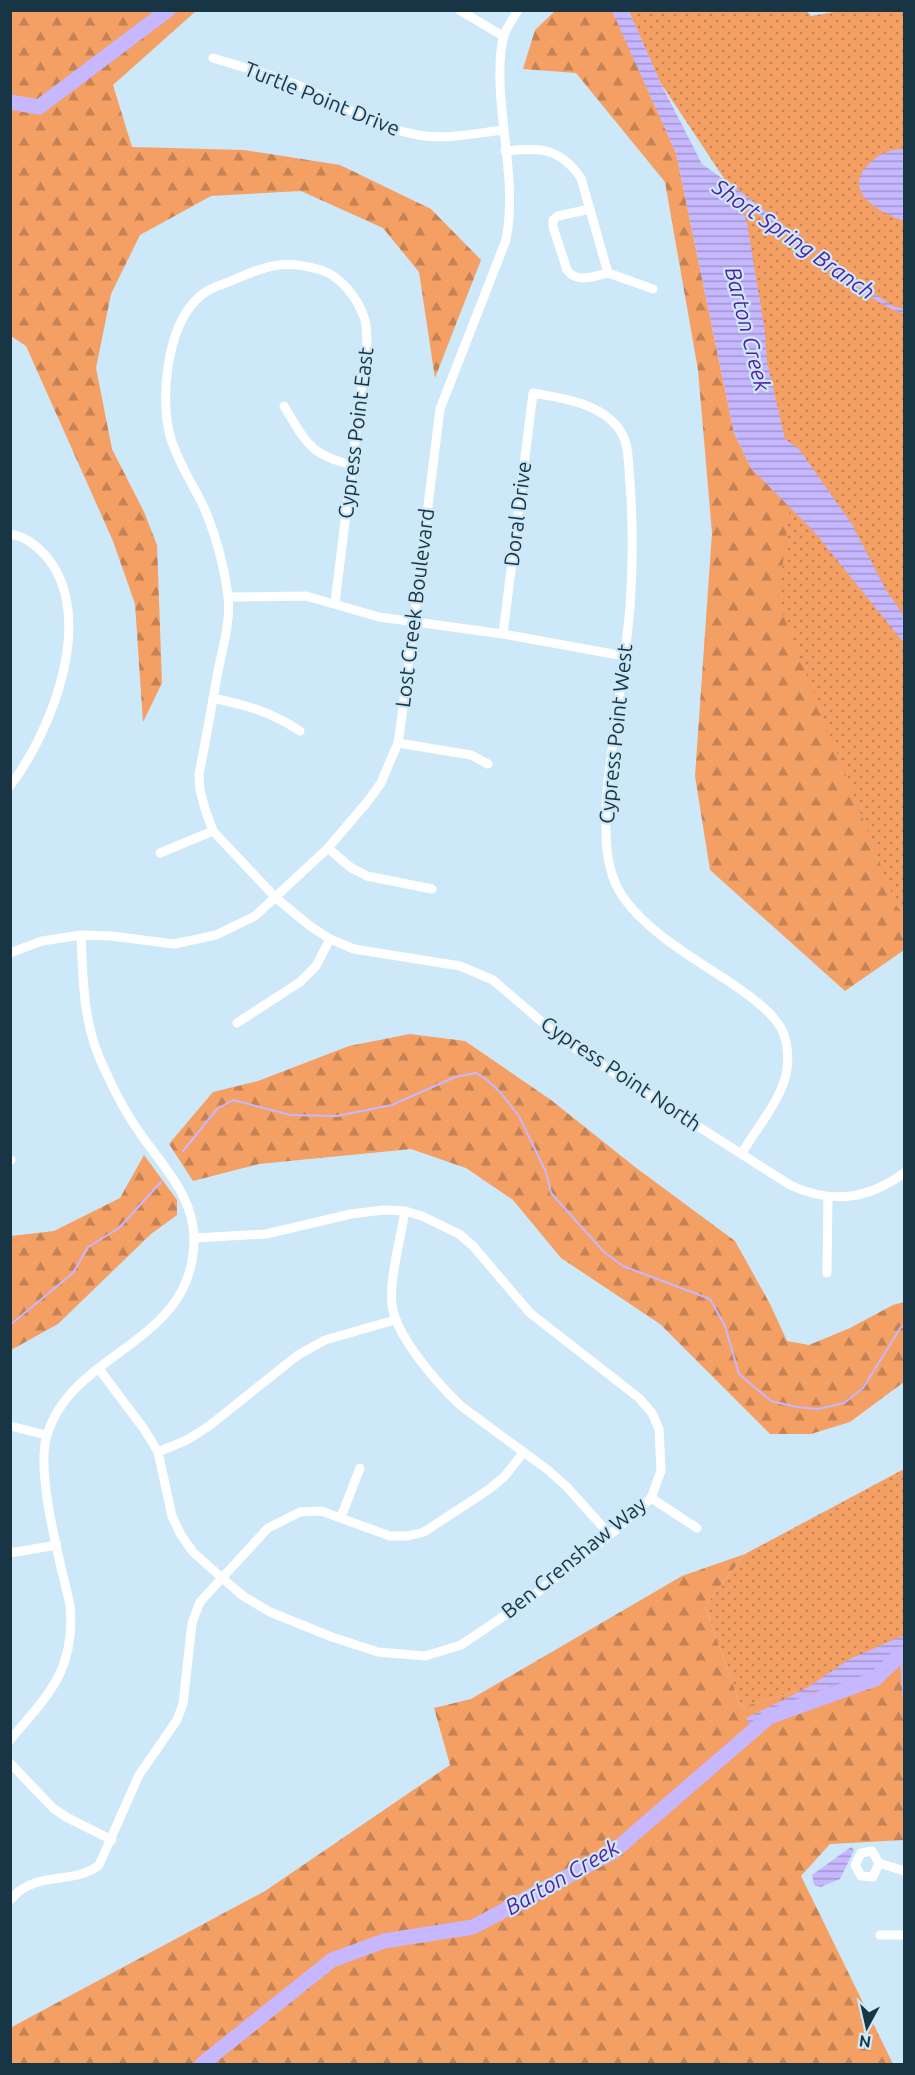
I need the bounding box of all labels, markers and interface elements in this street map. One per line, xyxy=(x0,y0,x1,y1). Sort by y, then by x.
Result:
street label: Turtle Point Drive xyxy=(241,56,404,140)
water label: Short Spring Branch xyxy=(708,173,880,304)
water label: Barton Creek xyxy=(721,264,776,394)
street label: Cypress Point East xyxy=(333,346,377,520)
street label: Doral Drive xyxy=(499,460,535,568)
street label: Lost Creek Boulevard xyxy=(390,507,438,709)
street label: Cypress Point West xyxy=(594,643,636,825)
street label: Cypress Point North xyxy=(537,1011,706,1136)
street label: Ben Crenshaw Way xyxy=(496,1492,650,1623)
water label: Barton Creek xyxy=(500,1834,624,1919)
north arrow xyxy=(837,1997,897,2057)
text: N xyxy=(858,2032,872,2052)

